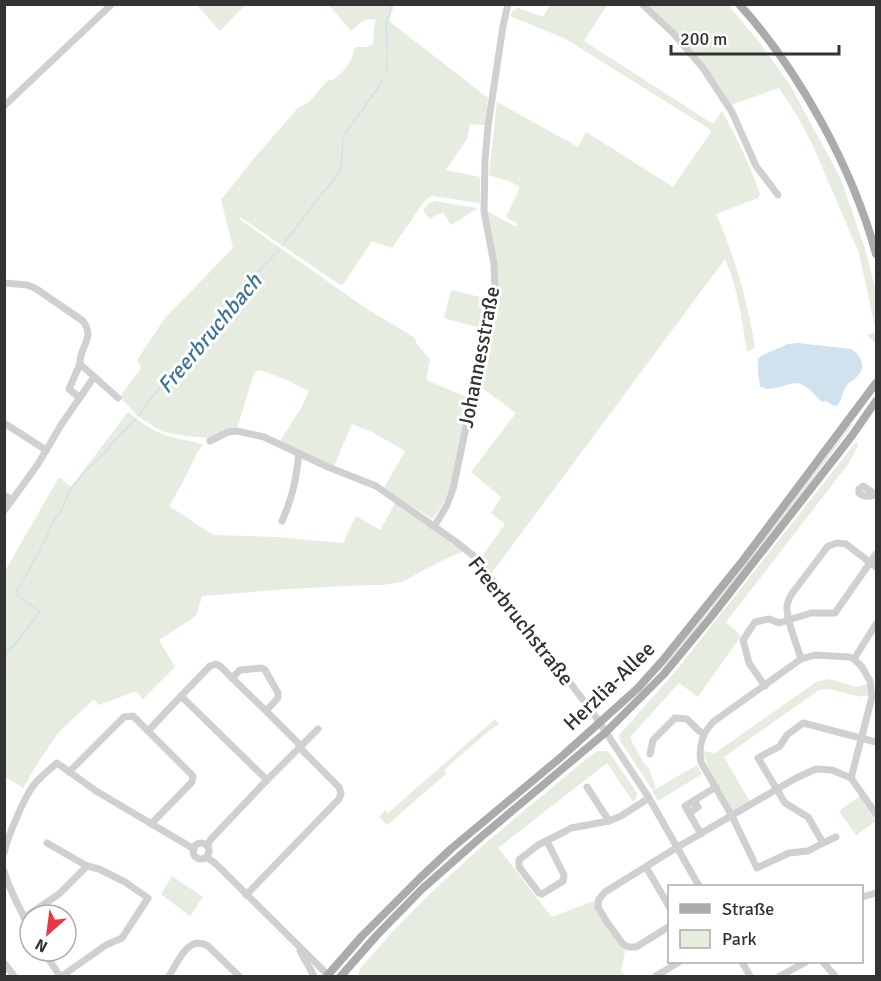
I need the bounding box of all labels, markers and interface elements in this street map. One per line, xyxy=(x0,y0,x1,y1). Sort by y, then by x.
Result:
scale bar xyxy=(671,18,839,56)
text: 200 m xyxy=(680,28,727,50)
water label: Freerbruchbach xyxy=(152,267,268,399)
street label: Johannesstraße xyxy=(453,284,505,430)
street label: Freerbruchstraße xyxy=(463,551,579,691)
street label: Herzlia-Allee xyxy=(558,636,660,736)
legend xyxy=(668,885,863,963)
text: Straße xyxy=(722,898,774,920)
north arrow xyxy=(18,903,78,963)
text: Park xyxy=(722,928,757,950)
text: N xyxy=(32,934,51,957)

